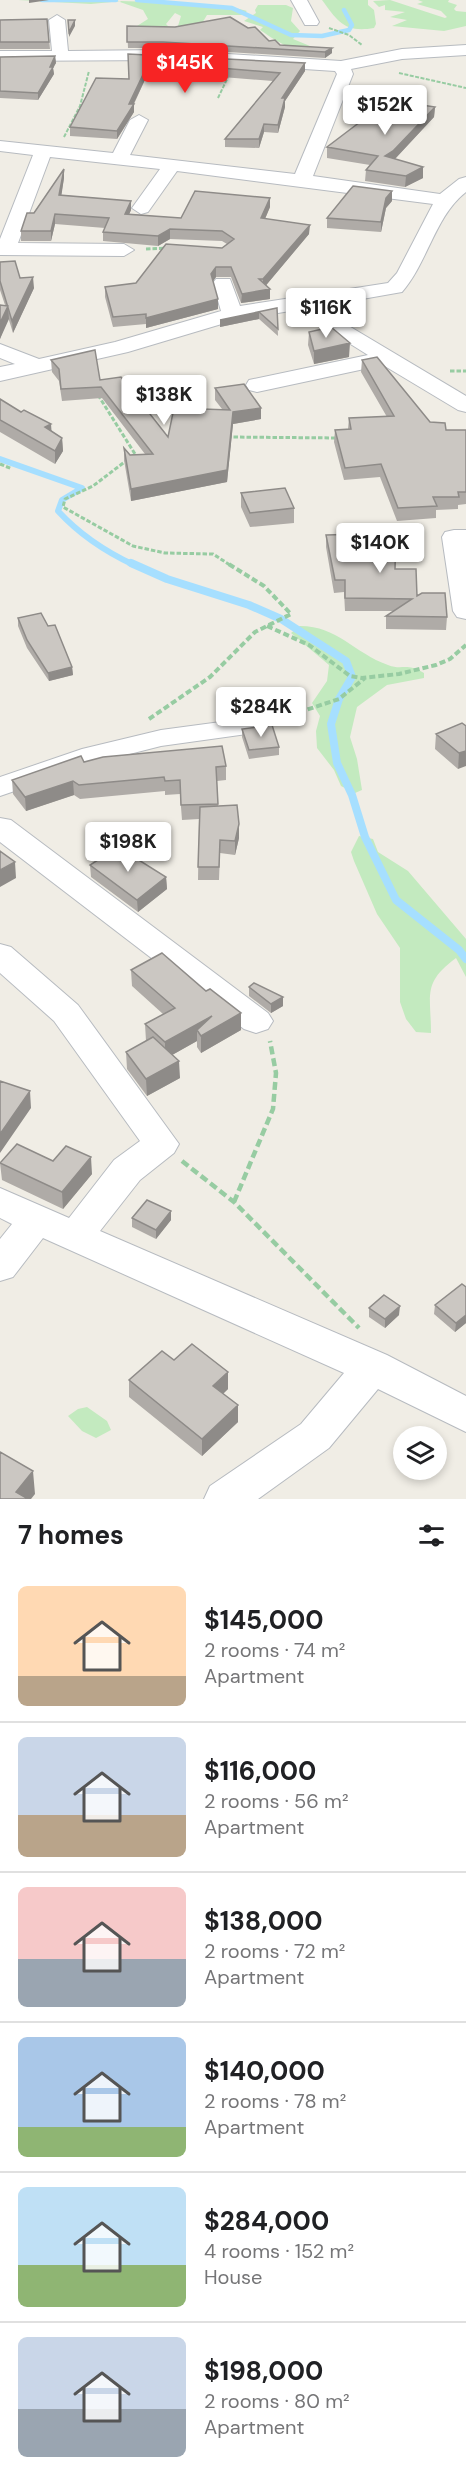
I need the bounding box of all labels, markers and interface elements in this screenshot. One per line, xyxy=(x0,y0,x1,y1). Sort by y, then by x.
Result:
pin: $145K xyxy=(143,43,227,94)
text: $145K xyxy=(156,49,214,75)
pin: $152K xyxy=(343,85,427,136)
text: $152K xyxy=(357,91,413,117)
pin: $116K xyxy=(284,288,368,339)
text: $116K xyxy=(300,294,352,320)
pin: $138K xyxy=(122,375,206,426)
text: $138K xyxy=(135,381,193,407)
pin: $140K xyxy=(338,523,422,574)
text: $140K xyxy=(350,529,410,555)
pin: $284K xyxy=(219,687,303,738)
text: $284K xyxy=(230,693,292,719)
pin: $198K xyxy=(86,822,170,873)
text: $198K xyxy=(99,828,157,854)
map controls xyxy=(393,1426,447,1480)
button: layers xyxy=(393,1426,447,1480)
text: 7 homes xyxy=(18,1518,124,1552)
icon: filters xyxy=(415,1519,448,1552)
text: $145,000 xyxy=(204,1603,324,1637)
icon: home xyxy=(66,1610,138,1682)
text: 2 rooms · 74 m² xyxy=(204,1637,345,1663)
text: Apartment xyxy=(204,1663,304,1689)
text: $116,000 xyxy=(204,1754,316,1788)
icon: home xyxy=(66,1761,138,1833)
text: 2 rooms · 56 m² xyxy=(204,1788,349,1814)
text: Apartment xyxy=(204,1814,304,1840)
text: $138,000 xyxy=(204,1904,323,1938)
icon: home xyxy=(66,1911,138,1983)
text: 2 rooms · 72 m² xyxy=(204,1938,345,1964)
text: Apartment xyxy=(204,1964,304,1990)
text: $140,000 xyxy=(204,2054,325,2088)
icon: home xyxy=(66,2061,138,2133)
text: 2 rooms · 78 m² xyxy=(204,2088,346,2114)
text: Apartment xyxy=(204,2114,304,2140)
text: $284,000 xyxy=(204,2204,329,2238)
icon: home xyxy=(66,2211,138,2283)
text: 4 rooms · 152 m² xyxy=(204,2238,354,2264)
text: House xyxy=(204,2264,262,2290)
text: $198,000 xyxy=(204,2354,323,2388)
icon: home xyxy=(66,2361,138,2433)
text: 2 rooms · 80 m² xyxy=(204,2388,350,2414)
text: Apartment xyxy=(204,2414,304,2440)

